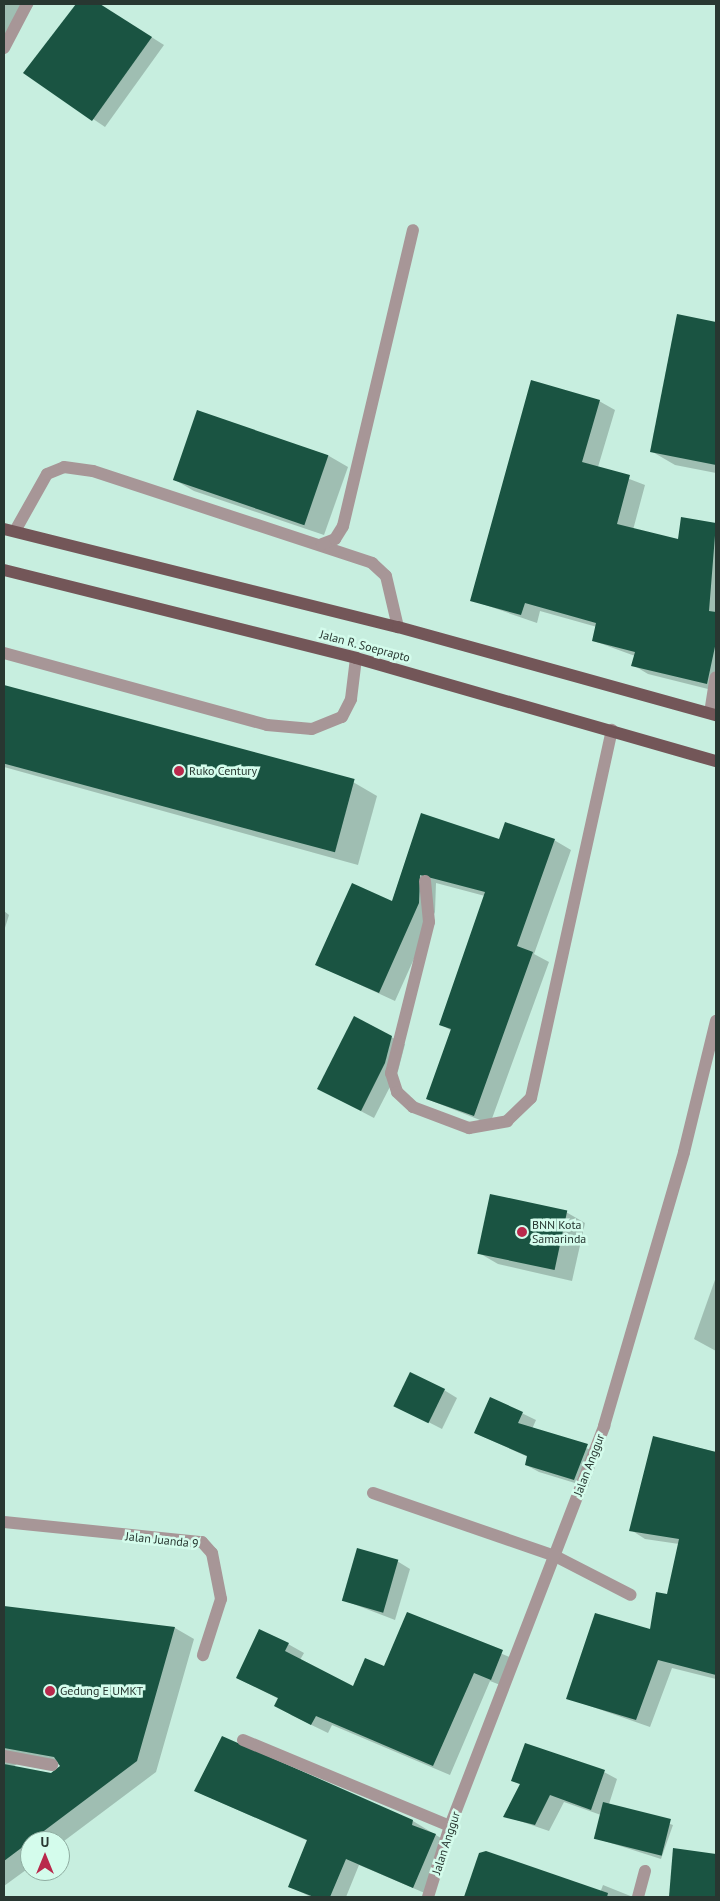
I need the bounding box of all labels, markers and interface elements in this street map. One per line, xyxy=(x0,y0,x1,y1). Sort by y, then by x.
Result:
street label: Jalan R. Soeprapto xyxy=(318,627,412,665)
place label: Ruko Century xyxy=(189,764,257,778)
marker: Ruko Century xyxy=(173,765,185,777)
place label: BNN Kota Samarinda xyxy=(532,1218,586,1246)
marker: BNN Kota Samarinda xyxy=(516,1226,528,1238)
street label: Jalan Anggur xyxy=(571,1432,607,1498)
street label: Jalan Juanda 9 xyxy=(125,1529,199,1551)
place label: Gedung E UMKT xyxy=(60,1684,143,1698)
marker: Gedung E UMKT xyxy=(44,1685,56,1697)
street label: Jalan Anggur xyxy=(429,1810,463,1876)
north arrow xyxy=(20,1831,70,1881)
text: U xyxy=(41,1833,49,1851)

